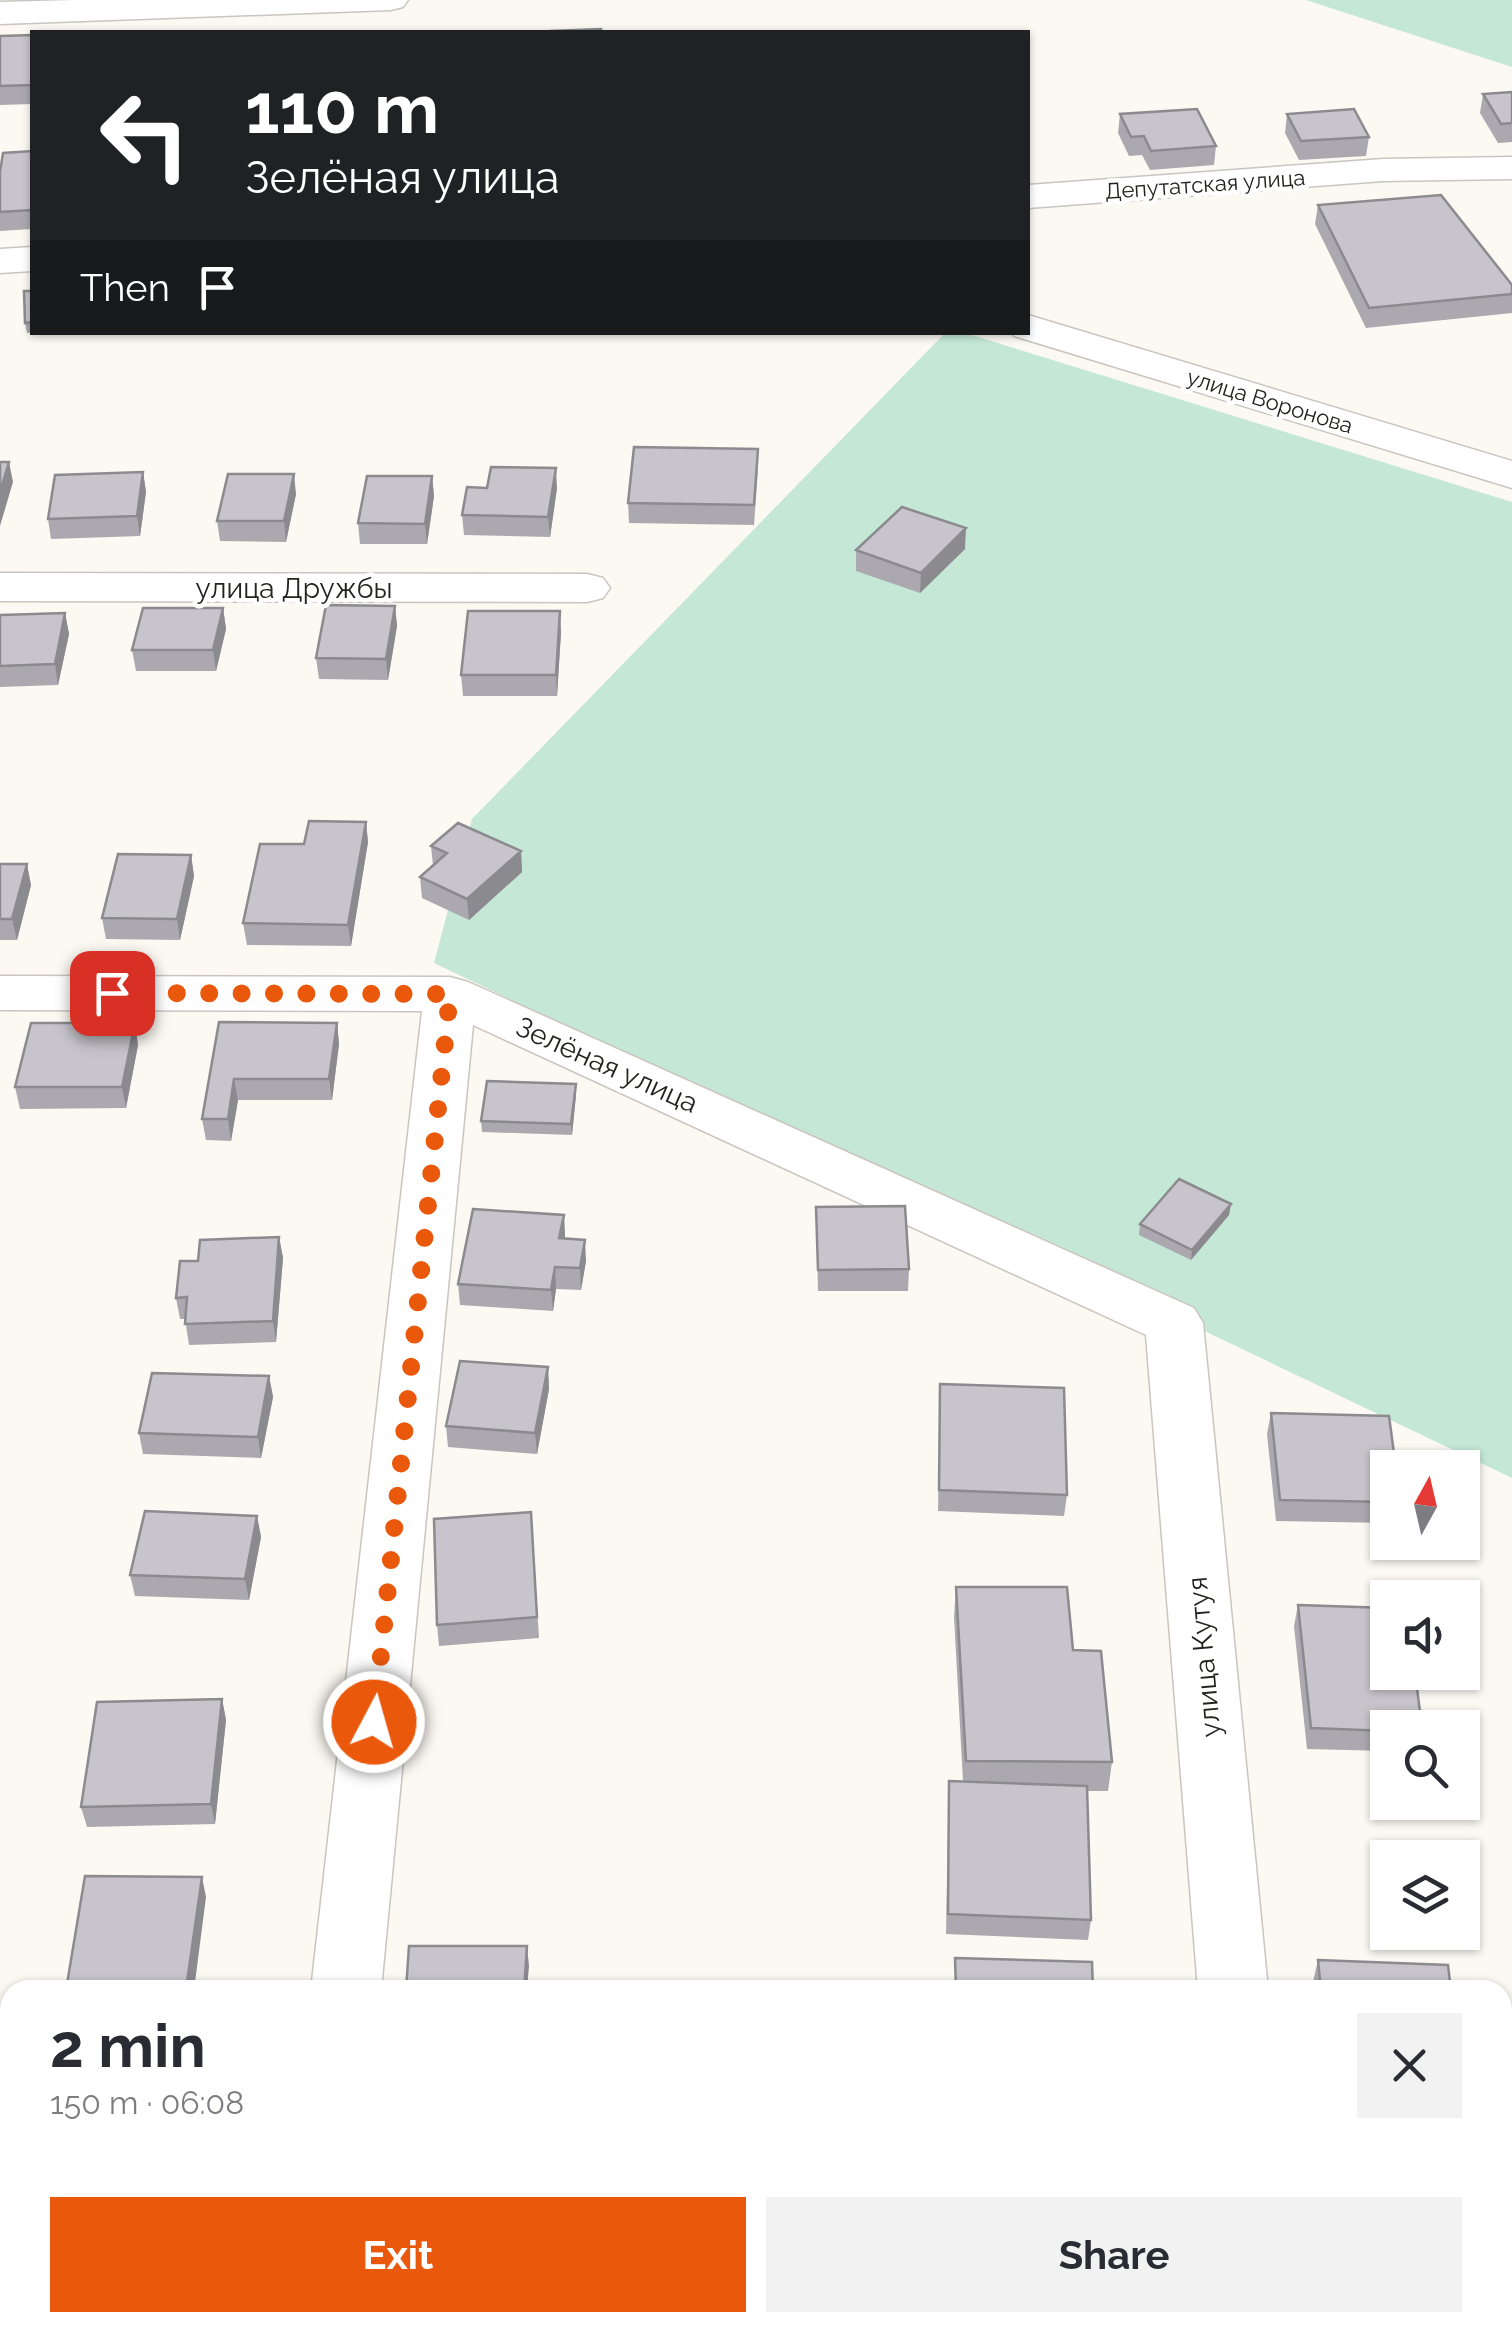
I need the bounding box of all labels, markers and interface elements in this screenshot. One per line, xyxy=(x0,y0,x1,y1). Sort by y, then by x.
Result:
text: 110 m xyxy=(245,67,439,149)
icon: left xyxy=(80,70,210,200)
text: Зелёная улица xyxy=(245,151,560,204)
street label: Депутатская улица xyxy=(1104,164,1306,204)
icon: arrive xyxy=(190,260,245,315)
text: Then xyxy=(80,265,170,310)
street label: улица Воронова xyxy=(1184,363,1356,439)
street label: улица Дружбы xyxy=(195,572,393,605)
pin xyxy=(70,951,155,1036)
icon: arrive xyxy=(85,966,140,1021)
street label: Зелёная улица xyxy=(511,1010,703,1120)
north arrow xyxy=(1370,1450,1480,1560)
map controls xyxy=(1370,1450,1480,1950)
street label: улица Кутуя xyxy=(1181,1575,1227,1739)
button: sound xyxy=(1370,1580,1480,1690)
position arrow xyxy=(322,1670,426,1774)
button: search xyxy=(1370,1710,1480,1820)
button: layers xyxy=(1370,1840,1480,1950)
text: 2 min xyxy=(50,2011,206,2081)
button: close xyxy=(1357,2013,1462,2118)
text: 150 m · 06:08 xyxy=(50,2084,244,2121)
button: Exit xyxy=(50,2197,746,2312)
button: Share xyxy=(766,2197,1462,2312)

